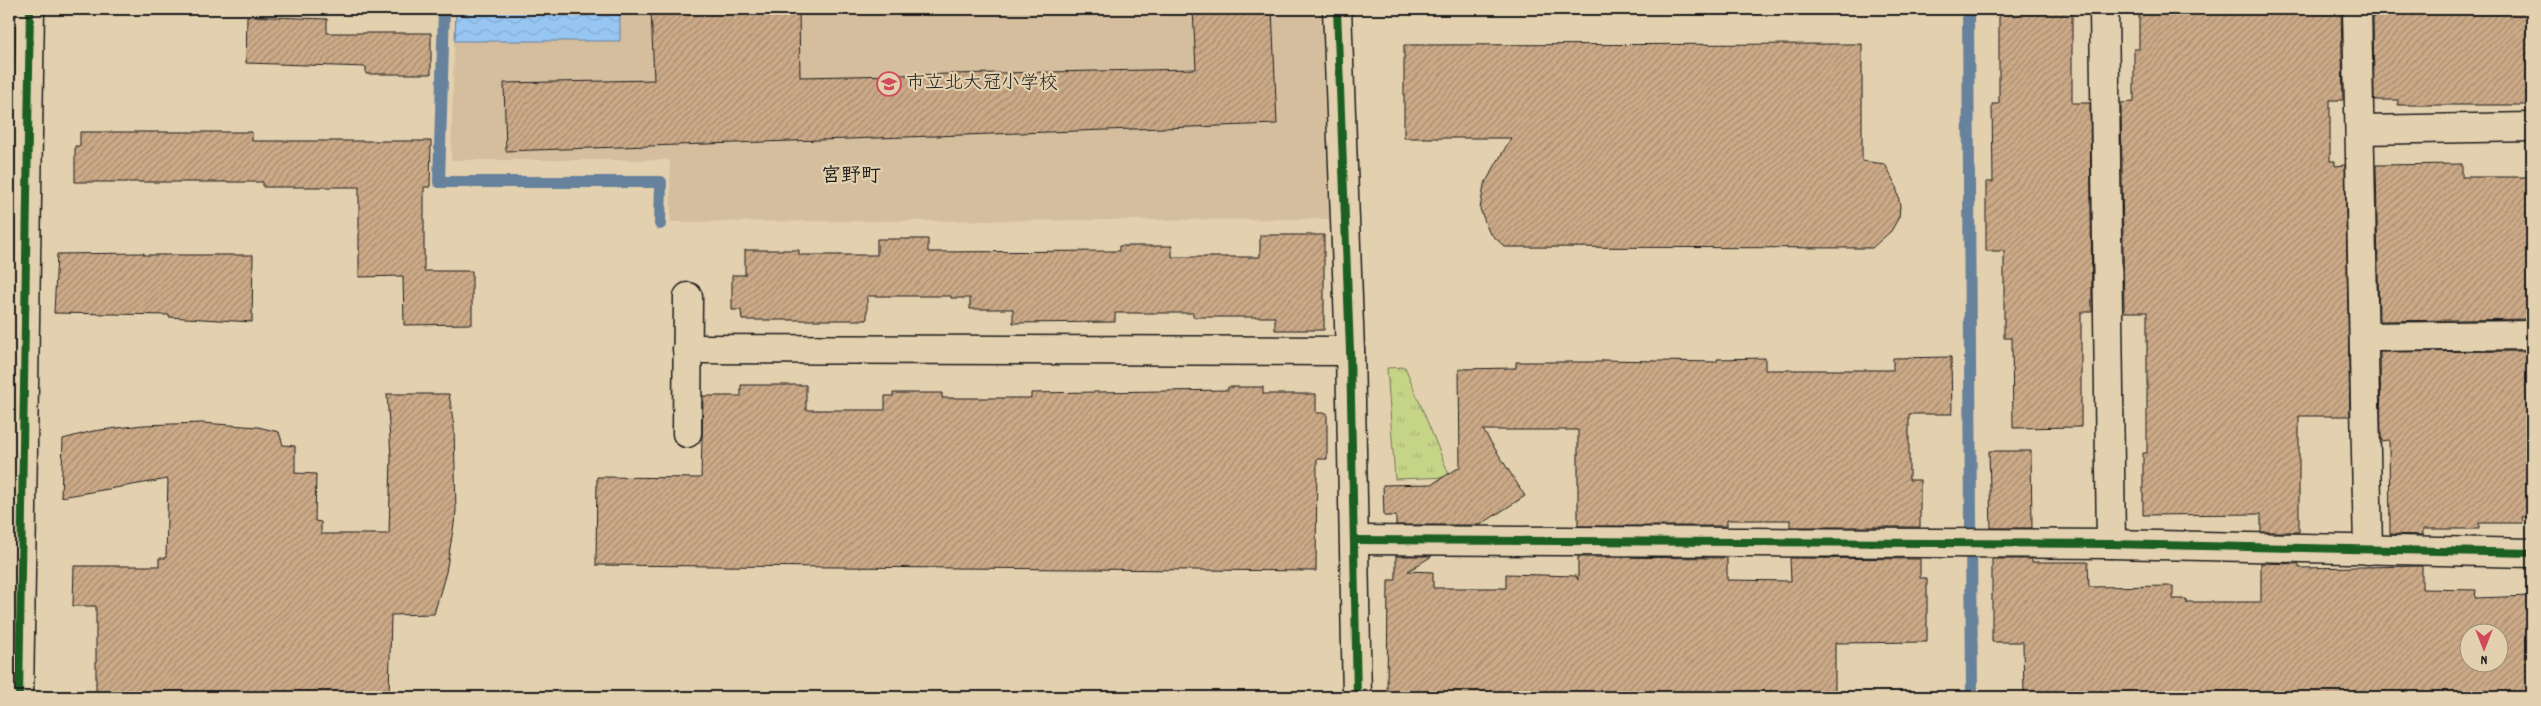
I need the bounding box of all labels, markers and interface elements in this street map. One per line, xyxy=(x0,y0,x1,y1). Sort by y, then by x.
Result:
school or university icon: 市立北大冠小学校 xyxy=(876,71,902,97)
place label: 市立北大冠小学校 xyxy=(906,71,1058,98)
district label: 宮野町 xyxy=(821,163,881,191)
north arrow xyxy=(2458,624,2508,674)
text: N xyxy=(2480,649,2487,669)

